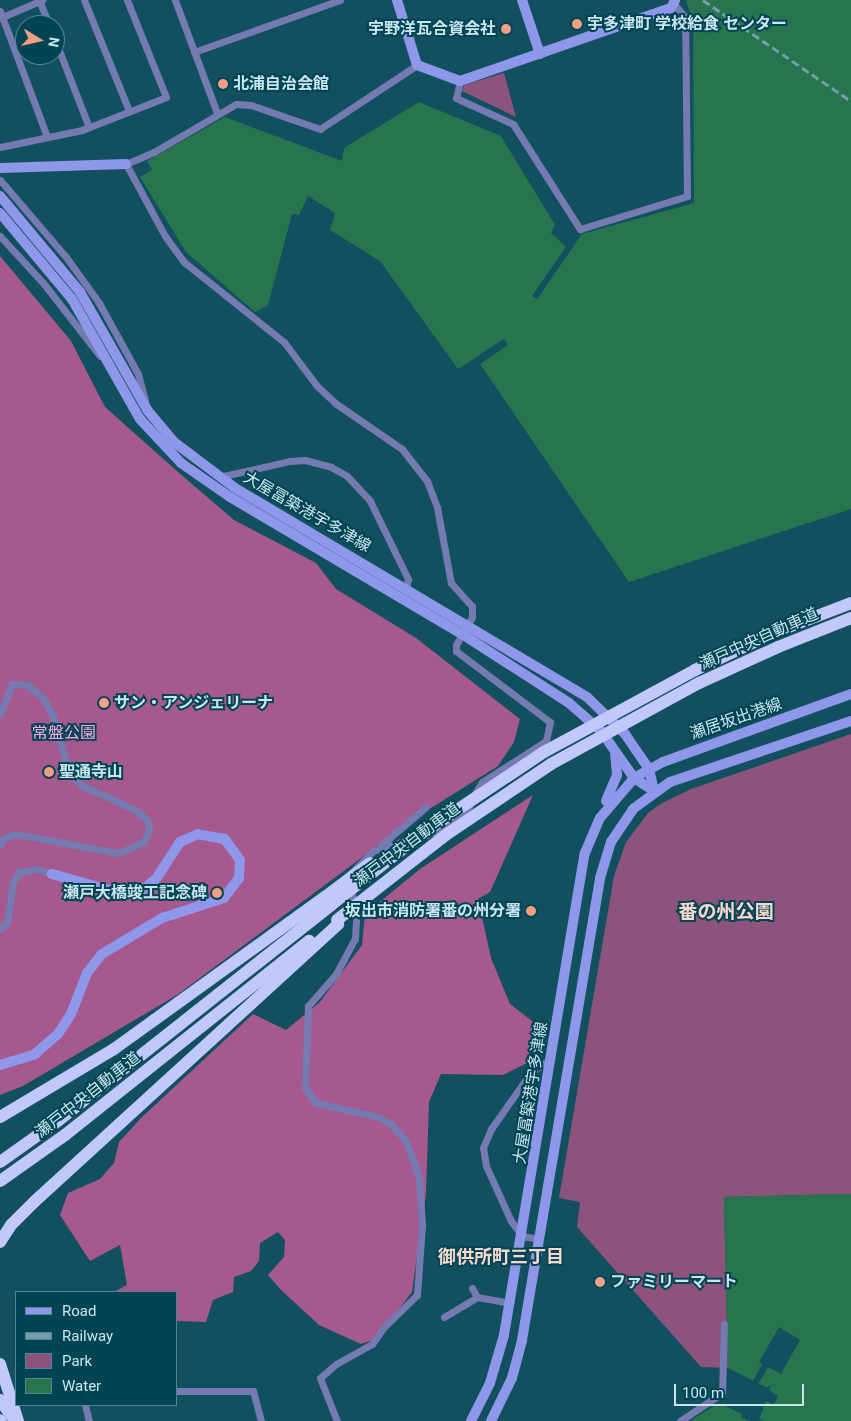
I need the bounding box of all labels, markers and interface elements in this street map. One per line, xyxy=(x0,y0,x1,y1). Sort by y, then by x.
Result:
place label: 宇多津町 学校給食 センター xyxy=(587,14,787,34)
north arrow xyxy=(15,15,65,65)
marker: 宇多津町 学校給食 センター xyxy=(571,18,583,30)
place label: 宇野洋瓦合資会社 xyxy=(368,19,496,39)
marker: 宇野洋瓦合資会社 xyxy=(500,23,512,35)
text: N xyxy=(45,36,63,48)
place label: 北浦自治会館 xyxy=(233,74,329,94)
marker: 北浦自治会館 xyxy=(217,78,229,90)
street label: 大屋冨築港宇多津線 xyxy=(240,468,374,556)
street label: 瀬戸中央自動車道 xyxy=(697,604,821,674)
place label: サン・アンジェリーナ xyxy=(114,693,274,713)
street label: 瀬居坂出港線 xyxy=(687,694,785,744)
marker: サン・アンジェリーナ xyxy=(98,697,110,709)
park label: 常盤公園 xyxy=(32,723,96,743)
place label: 聖通寺山 xyxy=(59,762,123,782)
marker: 聖通寺山 xyxy=(43,766,55,778)
street label: 瀬戸中央自動車道 xyxy=(350,799,464,891)
place label: 瀬戸大橋竣工記念碑 xyxy=(63,883,207,903)
marker: 瀬戸大橋竣工記念碑 xyxy=(211,887,223,899)
place label: 坂出市消防署番の州分署 xyxy=(345,901,521,921)
district label: 番の州公園 xyxy=(679,901,773,923)
marker: 坂出市消防署番の州分署 xyxy=(525,905,537,917)
street label: 大屋冨築港宇多津線 xyxy=(510,1020,552,1166)
street label: 瀬戸中央自動車道 xyxy=(32,1048,144,1142)
district label: 御供所町三丁目 xyxy=(438,1246,564,1268)
place label: ファミリーマート xyxy=(610,1272,738,1292)
marker: ファミリーマート xyxy=(594,1276,606,1288)
legend xyxy=(15,1291,178,1406)
text: Road xyxy=(62,1302,96,1320)
text: Railway xyxy=(62,1327,113,1345)
text: Park xyxy=(62,1352,92,1370)
scale bar xyxy=(676,1374,806,1406)
text: Water xyxy=(62,1377,101,1395)
text: 100 m xyxy=(682,1384,724,1402)

